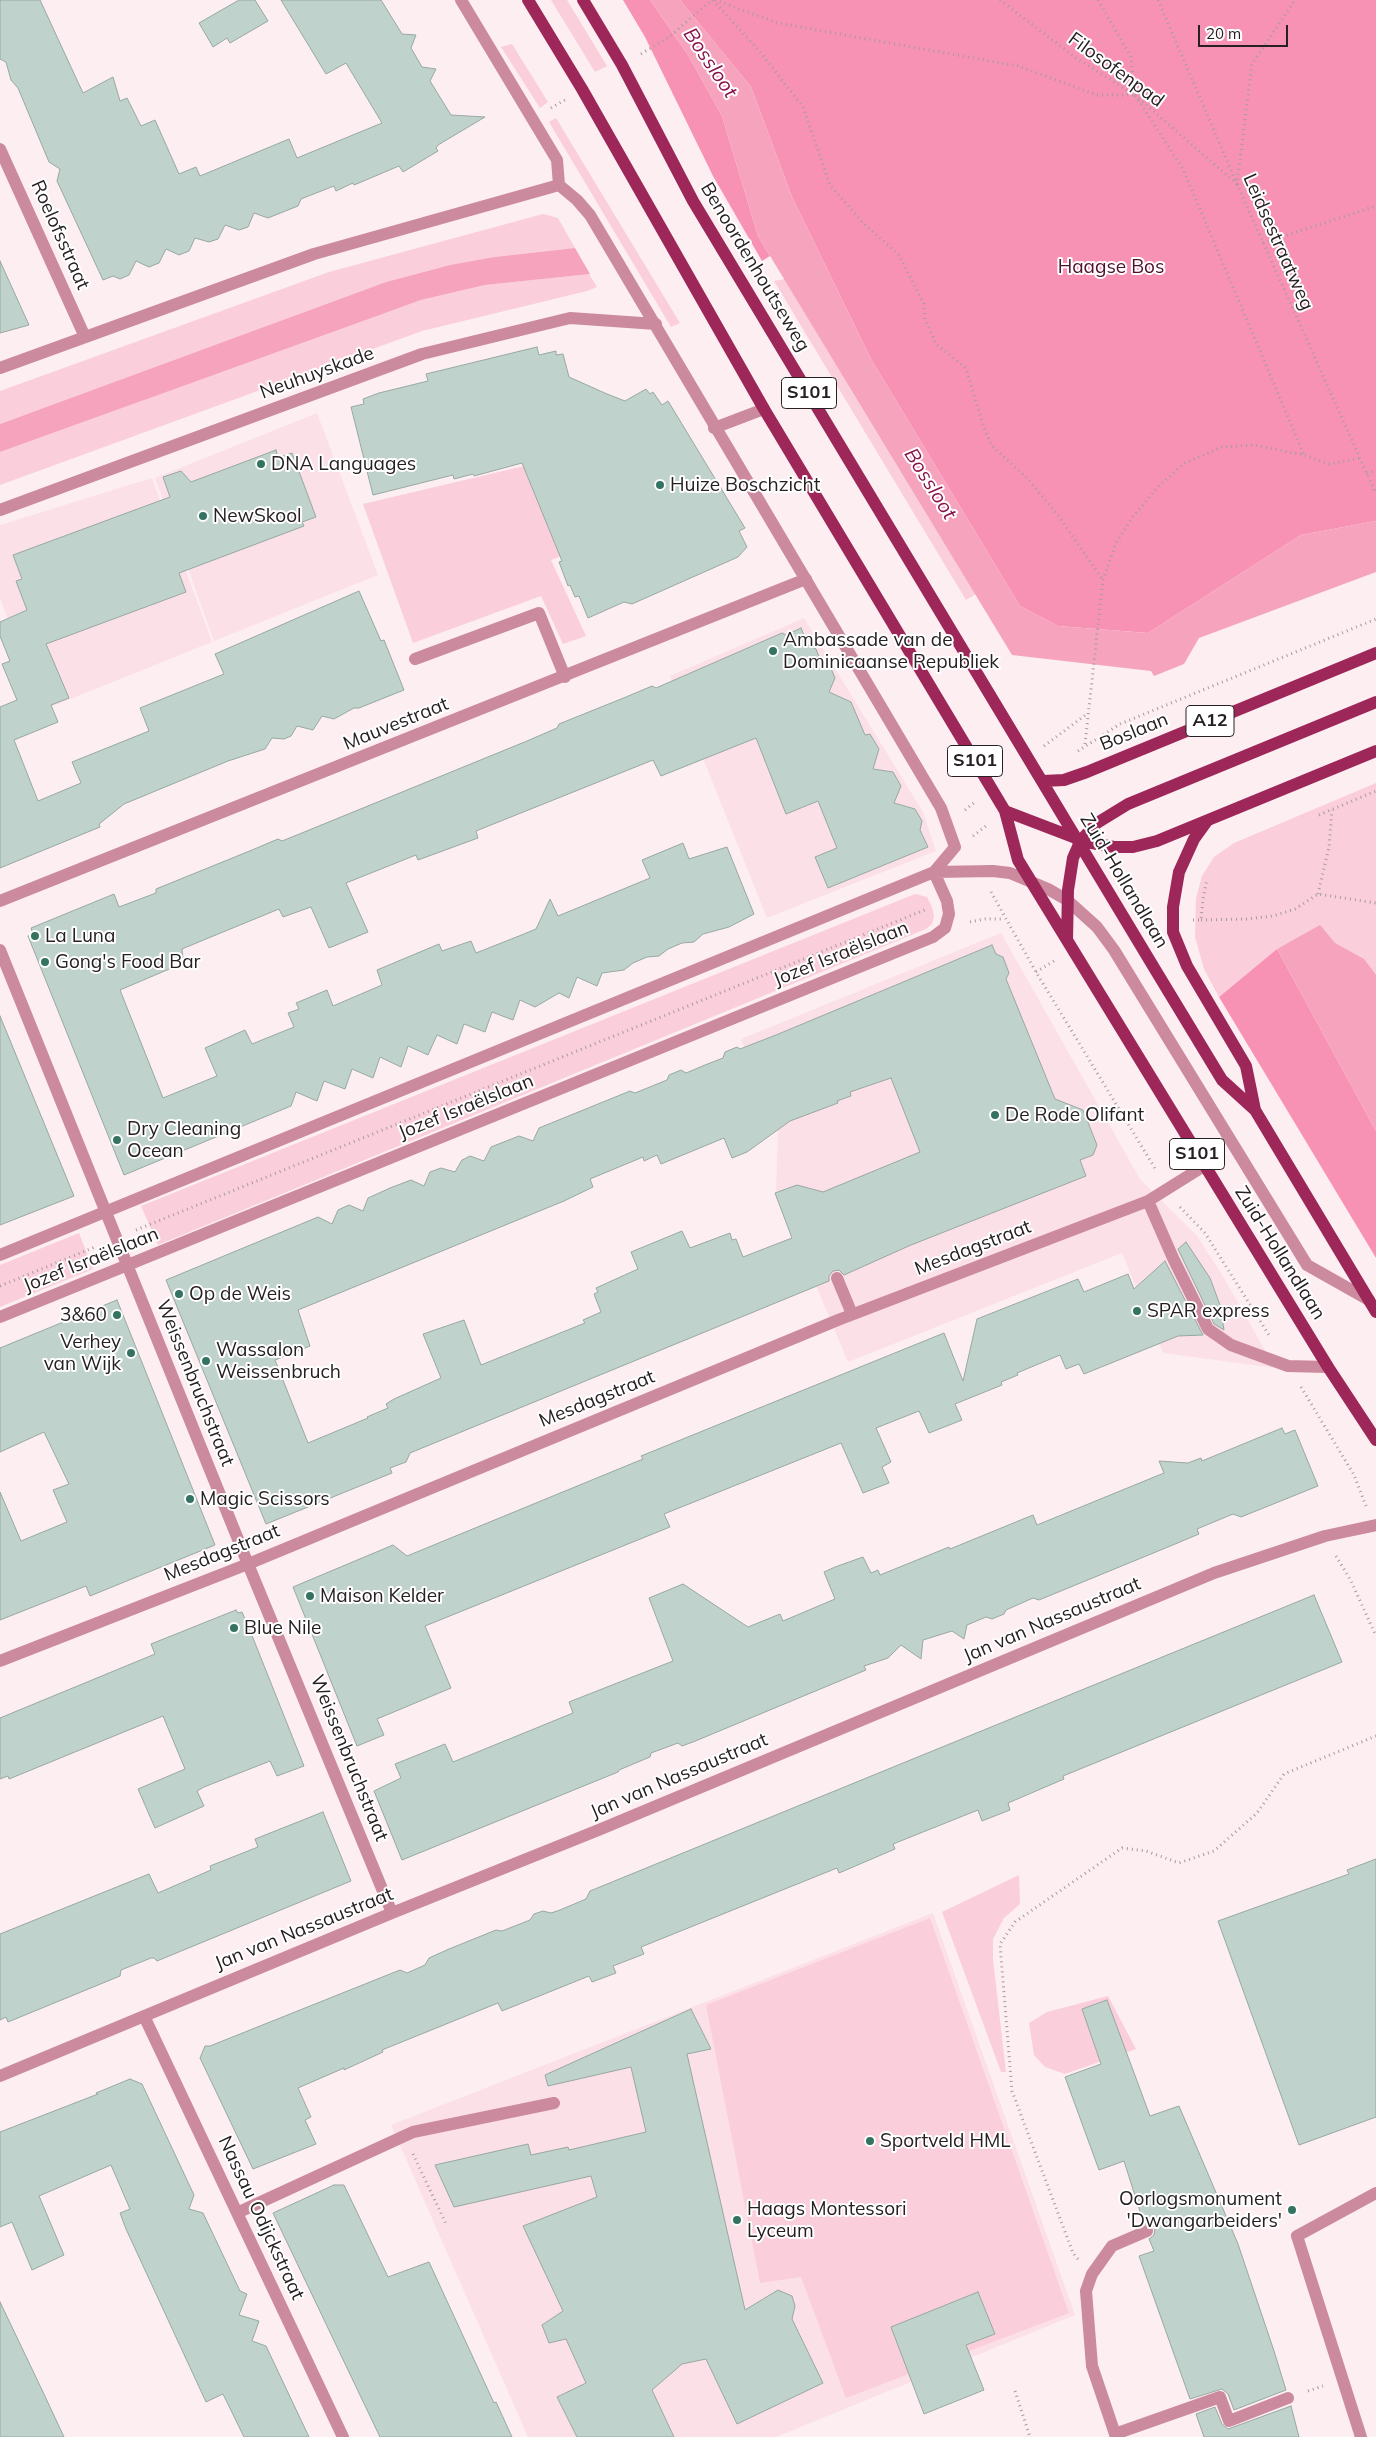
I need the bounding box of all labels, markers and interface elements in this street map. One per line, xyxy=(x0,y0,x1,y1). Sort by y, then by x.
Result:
scale bar xyxy=(1201,15,1291,47)
water label: Bossloot xyxy=(678,23,742,103)
text: 20 m xyxy=(1206,24,1241,43)
street label: Filosofenpad xyxy=(1064,28,1168,112)
street label: Leidsestraatweg xyxy=(1238,170,1318,314)
street label: Roelofsstraat xyxy=(26,177,94,293)
street label: Benoordenhoutseweg xyxy=(695,178,815,356)
park label: Haagse Bos xyxy=(1058,256,1164,278)
street label: Neuhuyskade xyxy=(257,342,377,404)
road number: S101 xyxy=(782,378,836,408)
water label: Bossloot xyxy=(899,444,961,524)
place label: DNA Languages xyxy=(271,453,416,475)
marker: DNA Languages xyxy=(255,458,267,470)
place label: Huize Boschzicht xyxy=(670,474,820,496)
marker: Huize Boschzicht xyxy=(654,479,666,491)
place label: NewSkool xyxy=(213,505,302,527)
marker: NewSkool xyxy=(197,510,209,522)
place label: Ambassade van de Dominicaanse Republiek xyxy=(783,629,999,673)
marker: Ambassade van de Dominicaanse Republiek xyxy=(767,645,779,657)
street label: Mauvestraat xyxy=(340,693,452,755)
road number: A12 xyxy=(1186,706,1234,736)
street label: Boslaan xyxy=(1097,708,1171,756)
road number: S101 xyxy=(948,746,1002,776)
street label: Zuid-Hollandlaan xyxy=(1075,810,1173,952)
street label: Jozef Israëlslaan xyxy=(770,917,912,991)
place label: La Luna xyxy=(45,925,115,947)
marker: La Luna xyxy=(29,930,41,942)
place label: Gong's Food Bar xyxy=(55,951,201,973)
marker: Gong's Food Bar xyxy=(39,956,51,968)
street label: Jozef Israëlslaan xyxy=(395,1070,537,1144)
place label: De Rode Olifant xyxy=(1005,1104,1144,1126)
marker: De Rode Olifant xyxy=(989,1109,1001,1121)
place label: Dry Cleaning Ocean xyxy=(127,1118,241,1162)
marker: Dry Cleaning Ocean xyxy=(111,1134,123,1146)
road number: S101 xyxy=(1170,1138,1224,1170)
street label: Zuid-Hollandlaan xyxy=(1230,1182,1330,1324)
street label: Mesdagstraat xyxy=(912,1215,1034,1281)
street label: Jozef Israëlslaan xyxy=(20,1223,162,1297)
place label: Op de Weis xyxy=(189,1283,291,1305)
marker: Op de Weis xyxy=(173,1288,185,1300)
street label: Weissenbruchstraat xyxy=(151,1297,239,1469)
place label: SPAR express xyxy=(1147,1300,1270,1322)
place label: 3&60 xyxy=(60,1304,107,1326)
marker: SPAR express xyxy=(1131,1305,1143,1317)
marker: 3&60 xyxy=(111,1309,123,1321)
place label: Verhey van Wijk xyxy=(44,1331,121,1375)
place label: Wassalon Weissenbruch xyxy=(216,1339,341,1383)
marker: Verhey van Wijk xyxy=(125,1347,137,1359)
marker: Wassalon Weissenbruch xyxy=(200,1355,212,1367)
street label: Mesdagstraat xyxy=(536,1365,658,1433)
place label: Magic Scissors xyxy=(200,1488,330,1510)
marker: Magic Scissors xyxy=(184,1493,196,1505)
street label: Mesdagstraat xyxy=(161,1519,283,1587)
street label: Jan van Nassaustraat xyxy=(960,1572,1144,1668)
place label: Maison Kelder xyxy=(320,1585,444,1607)
marker: Maison Kelder xyxy=(304,1590,316,1602)
place label: Blue Nile xyxy=(244,1617,321,1639)
marker: Blue Nile xyxy=(228,1622,240,1634)
street label: Weissenbruchstraat xyxy=(305,1672,393,1844)
street label: Jan van Nassaustraat xyxy=(587,1728,771,1824)
street label: Jan van Nassaustraat xyxy=(212,1883,396,1975)
place label: Sportveld HML xyxy=(880,2130,1011,2152)
street label: Nassau Odijckstraat xyxy=(213,2132,309,2304)
marker: Sportveld HML xyxy=(864,2135,876,2147)
place label: Oorlogsmonument 'Dwangarbeiders' xyxy=(1119,2188,1282,2232)
place label: Haags Montessori Lyceum xyxy=(747,2198,906,2242)
marker: Oorlogsmonument 'Dwangarbeiders' xyxy=(1286,2204,1298,2216)
marker: Haags Montessori Lyceum xyxy=(731,2214,743,2226)

